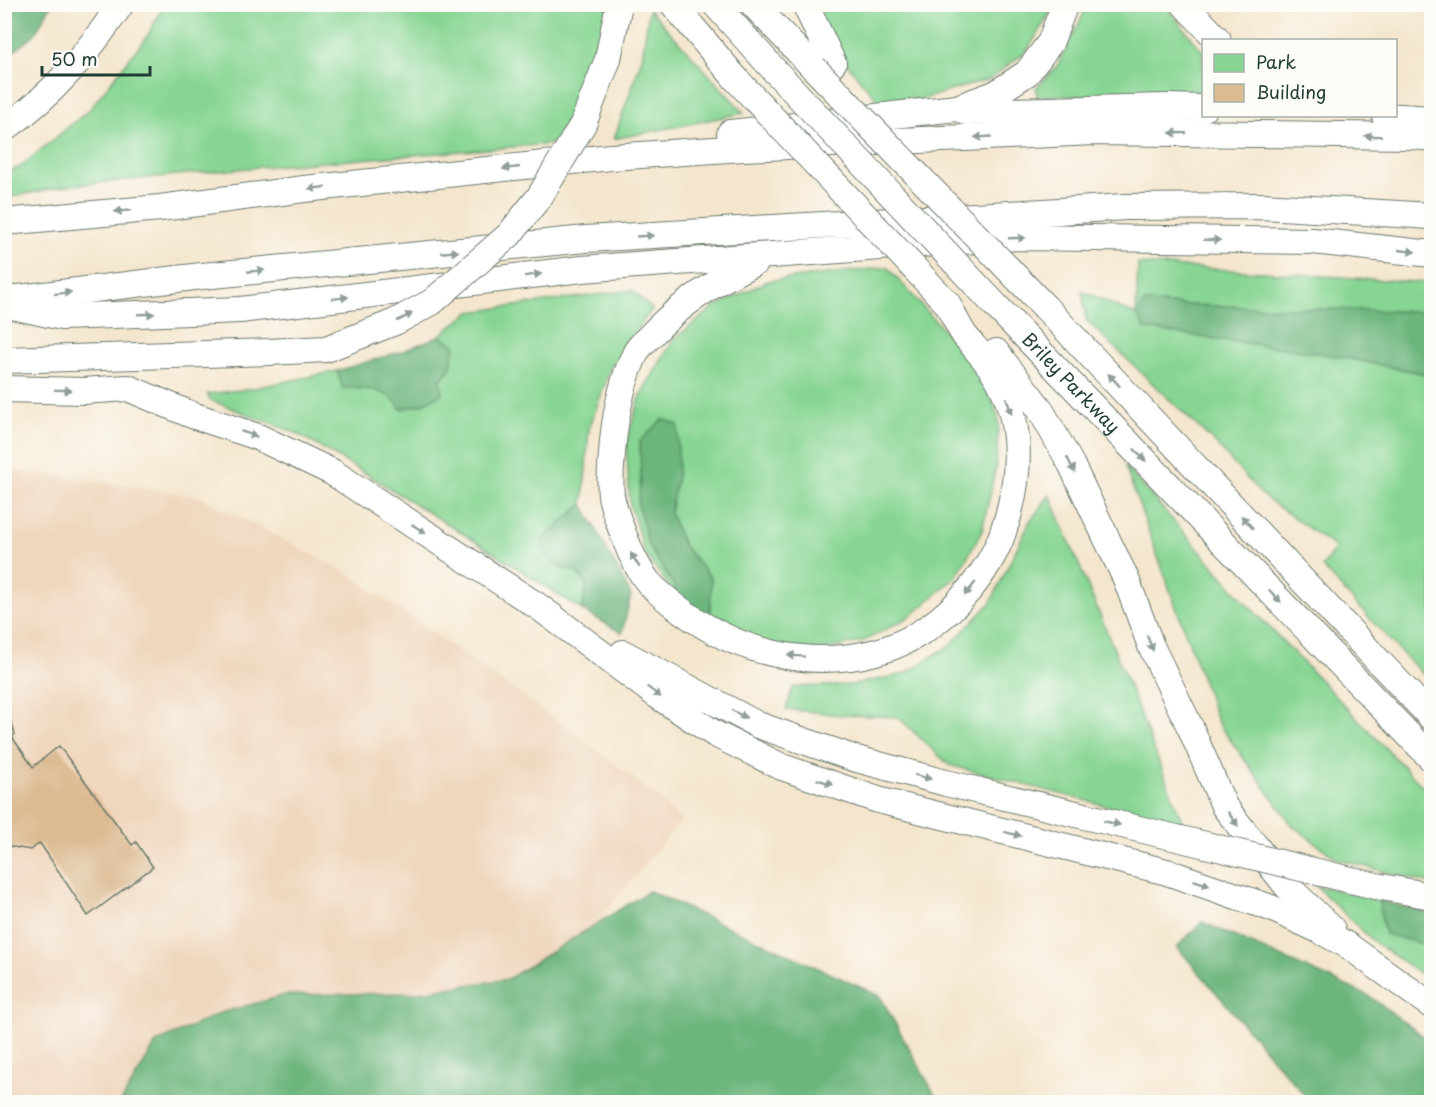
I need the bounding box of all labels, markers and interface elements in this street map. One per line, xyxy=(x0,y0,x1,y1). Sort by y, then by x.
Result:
scale bar xyxy=(42,39,150,77)
legend xyxy=(1202,39,1397,117)
text: 50 m xyxy=(51,45,98,72)
text: Park xyxy=(1256,48,1296,75)
text: Building xyxy=(1256,78,1326,105)
one-way arrow xyxy=(1169,128,1188,138)
one-way arrow xyxy=(1364,131,1383,140)
one-way arrow xyxy=(974,133,993,142)
one-way arrow xyxy=(501,163,520,172)
one-way arrow xyxy=(307,183,326,193)
one-way arrow xyxy=(114,206,133,216)
one-way arrow xyxy=(635,231,654,241)
one-way arrow xyxy=(1008,233,1027,243)
one-way arrow xyxy=(1203,235,1222,245)
one-way arrow xyxy=(1397,246,1416,256)
one-way arrow xyxy=(441,247,460,257)
one-way arrow xyxy=(247,266,266,276)
one-way arrow xyxy=(524,270,543,280)
one-way arrow xyxy=(53,288,72,298)
one-way arrow xyxy=(330,293,349,303)
one-way arrow xyxy=(136,309,155,318)
one-way arrow xyxy=(397,312,414,321)
street label: Briley Parkway xyxy=(1016,326,1127,439)
one-way arrow xyxy=(1108,373,1121,388)
one-way arrow xyxy=(53,385,72,395)
one-way arrow xyxy=(1005,397,1014,415)
one-way arrow xyxy=(241,430,259,440)
one-way arrow xyxy=(1132,448,1146,462)
one-way arrow xyxy=(1066,456,1076,473)
one-way arrow xyxy=(1241,515,1255,529)
one-way arrow xyxy=(411,523,427,534)
one-way arrow xyxy=(630,552,641,568)
one-way arrow xyxy=(963,581,976,597)
one-way arrow xyxy=(1268,588,1282,603)
one-way arrow xyxy=(1146,634,1155,652)
one-way arrow xyxy=(787,652,806,661)
one-way arrow xyxy=(645,686,661,698)
one-way arrow xyxy=(730,709,747,719)
one-way arrow xyxy=(914,773,932,782)
one-way arrow xyxy=(817,777,835,787)
one-way arrow xyxy=(1227,811,1238,827)
one-way arrow xyxy=(1103,818,1122,828)
one-way arrow xyxy=(1004,829,1022,839)
one-way arrow xyxy=(1193,879,1211,888)

